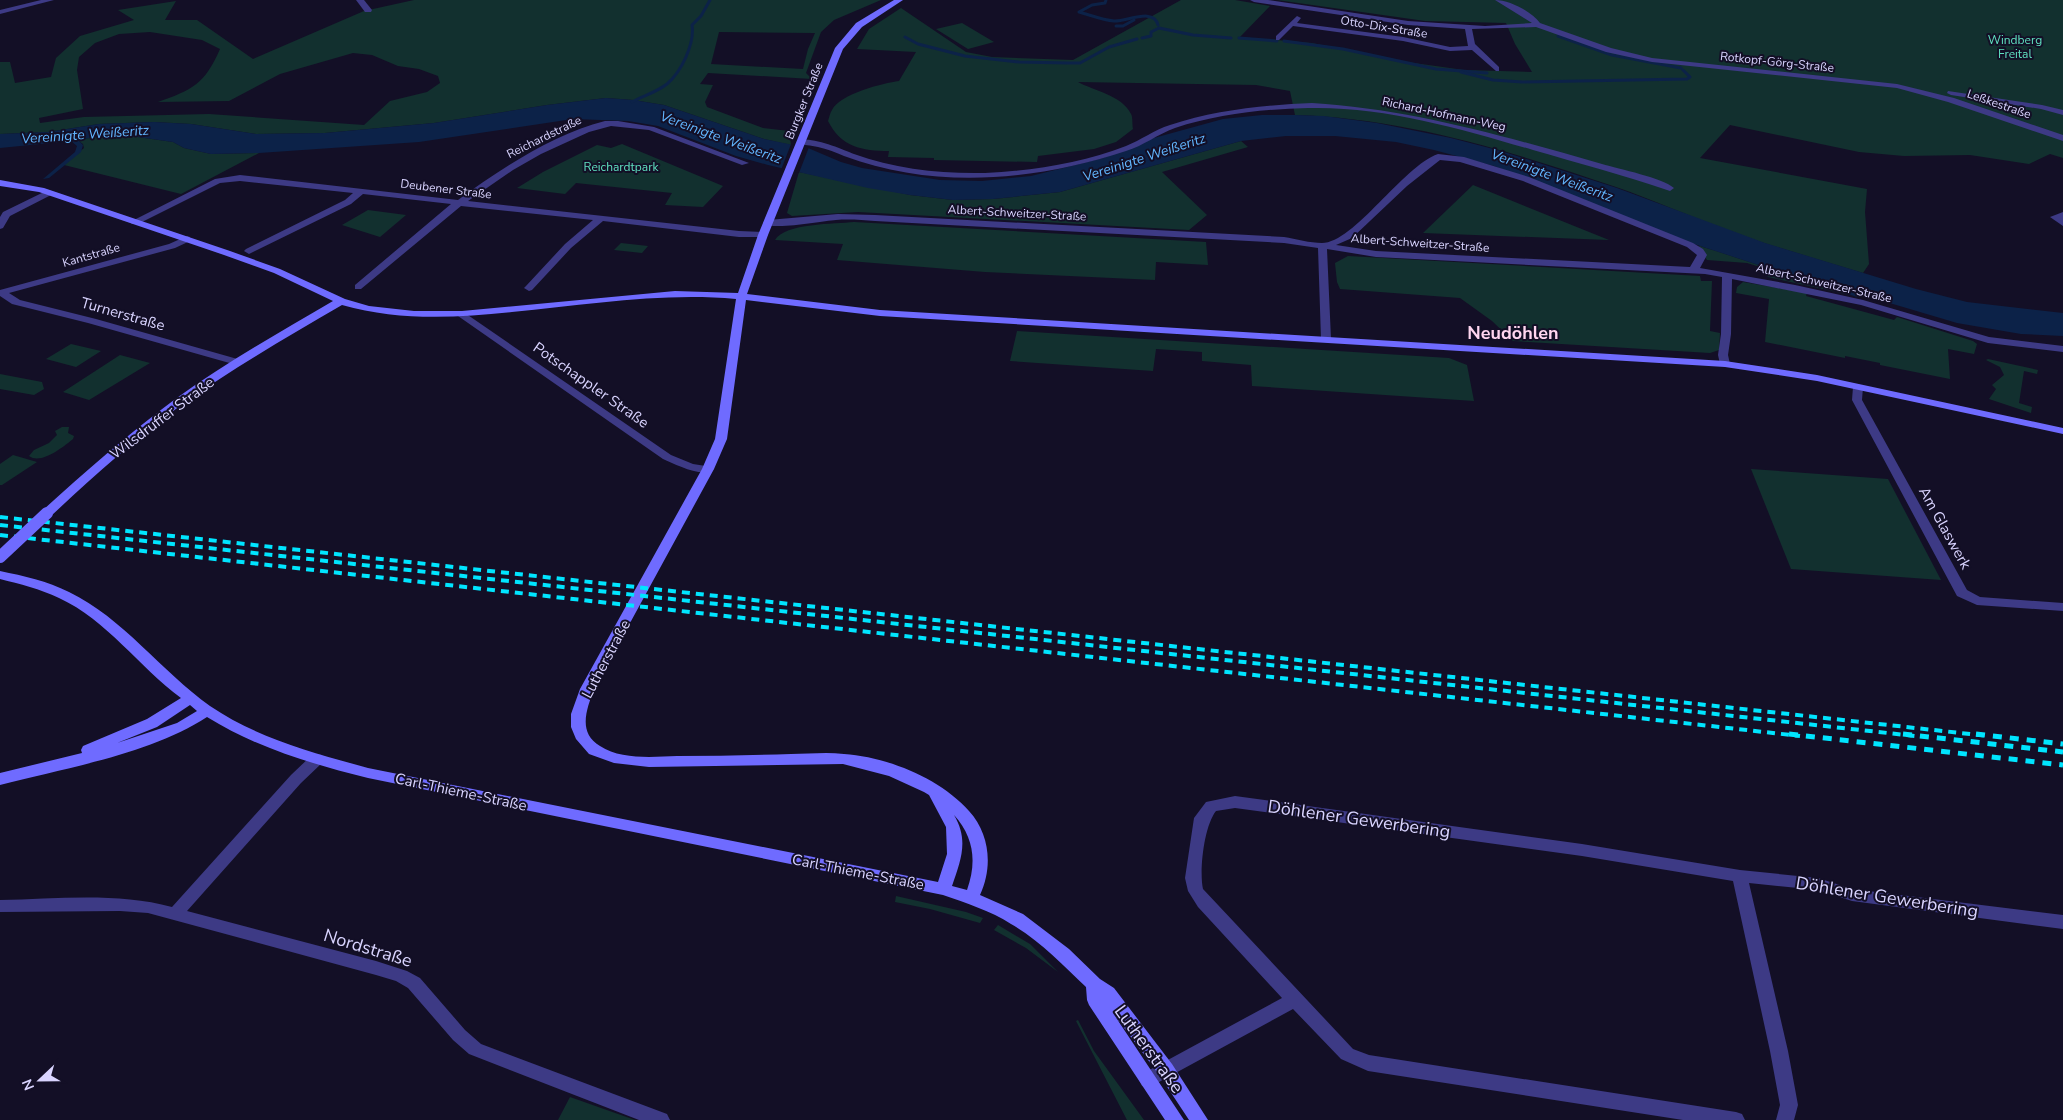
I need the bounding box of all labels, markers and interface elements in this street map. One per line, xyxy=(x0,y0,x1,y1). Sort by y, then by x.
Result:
street label: Otto-Dix-Straße xyxy=(1339,12,1429,42)
park label: Windberg Freital xyxy=(1988,32,2042,62)
street label: Rotkopf-Görg-Straße xyxy=(1719,48,1835,76)
street label: Burgker Straße xyxy=(781,60,827,142)
street label: Leßkestraße xyxy=(1965,86,2033,122)
street label: Richard-Hofmann-Weg xyxy=(1381,93,1507,135)
water label: Vereinigte Weißeritz xyxy=(657,107,785,168)
street label: Reichardstraße xyxy=(504,112,584,162)
water label: Vereinigte Weißeritz xyxy=(20,121,150,148)
water label: Vereinigte Weißeritz xyxy=(1080,128,1209,186)
water label: Vereinigte Weißeritz xyxy=(1488,145,1616,206)
park label: Reichardtpark xyxy=(584,159,659,175)
street label: Deubener Straße xyxy=(399,175,493,203)
street label: Albert-Schweitzer-Straße xyxy=(947,201,1087,225)
street label: Albert-Schweitzer-Straße xyxy=(1350,230,1490,256)
street label: Kantstraße xyxy=(60,239,122,271)
street label: Albert-Schweitzer-Straße xyxy=(1755,260,1893,306)
street label: Turnerstraße xyxy=(79,292,167,336)
district label: Neudöhlen xyxy=(1467,321,1559,345)
street label: Potschappler Straße xyxy=(529,337,653,433)
street label: Wilsdruffer Straße xyxy=(106,372,218,464)
street label: Am Glaswerk xyxy=(1914,483,1976,573)
street label: Lutherstraße xyxy=(577,616,635,702)
street label: Carl-Thieme-Straße xyxy=(393,768,529,816)
street label: Döhlener Gewerbering xyxy=(1266,794,1452,844)
street label: Carl-Thieme-Straße xyxy=(790,849,926,895)
street label: Döhlener Gewerbering xyxy=(1794,871,1980,923)
street label: Nordstraße xyxy=(321,923,415,973)
street label: Lutherstraße xyxy=(1109,1000,1189,1098)
north arrow xyxy=(15,1055,65,1105)
text: N xyxy=(18,1076,39,1093)

